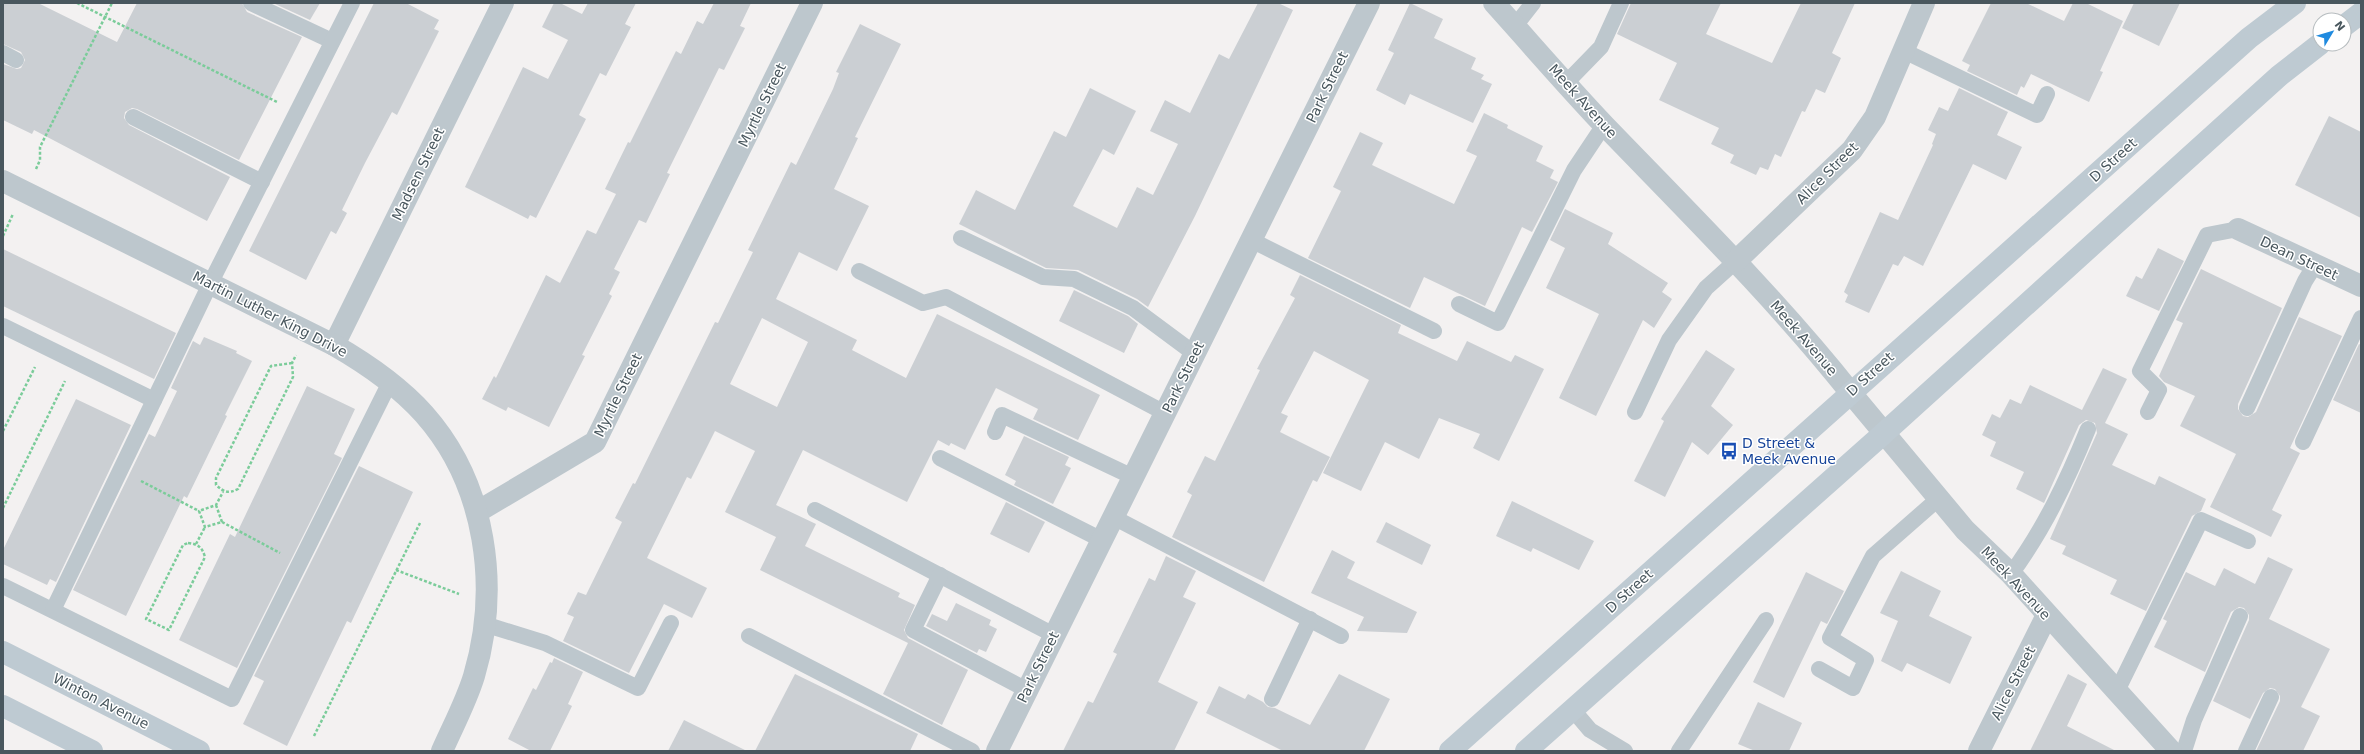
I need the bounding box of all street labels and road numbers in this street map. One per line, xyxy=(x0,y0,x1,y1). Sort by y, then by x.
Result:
street label: Park Street xyxy=(1303,48,1351,125)
street label: Myrtle Street xyxy=(735,60,789,149)
street label: Meek Avenue xyxy=(1546,61,1620,141)
street label: Madsen Street xyxy=(389,125,448,223)
street label: D Street xyxy=(2086,134,2140,185)
street label: Alice Street xyxy=(1793,138,1862,207)
street label: Dean Street xyxy=(2258,233,2341,283)
street label: Martin Luther King Drive xyxy=(190,268,350,360)
street label: Meek Avenue xyxy=(1767,297,1841,379)
street label: Park Street xyxy=(1159,338,1207,415)
street label: D Street xyxy=(1843,348,1897,399)
street label: Myrtle Street xyxy=(591,350,645,439)
street label: Meek Avenue xyxy=(1978,543,2054,623)
street label: D Street xyxy=(1602,565,1656,616)
street label: Park Street xyxy=(1014,628,1062,705)
street label: Alice Street xyxy=(1988,643,2039,723)
street label: Winton Avenue xyxy=(50,670,152,732)

